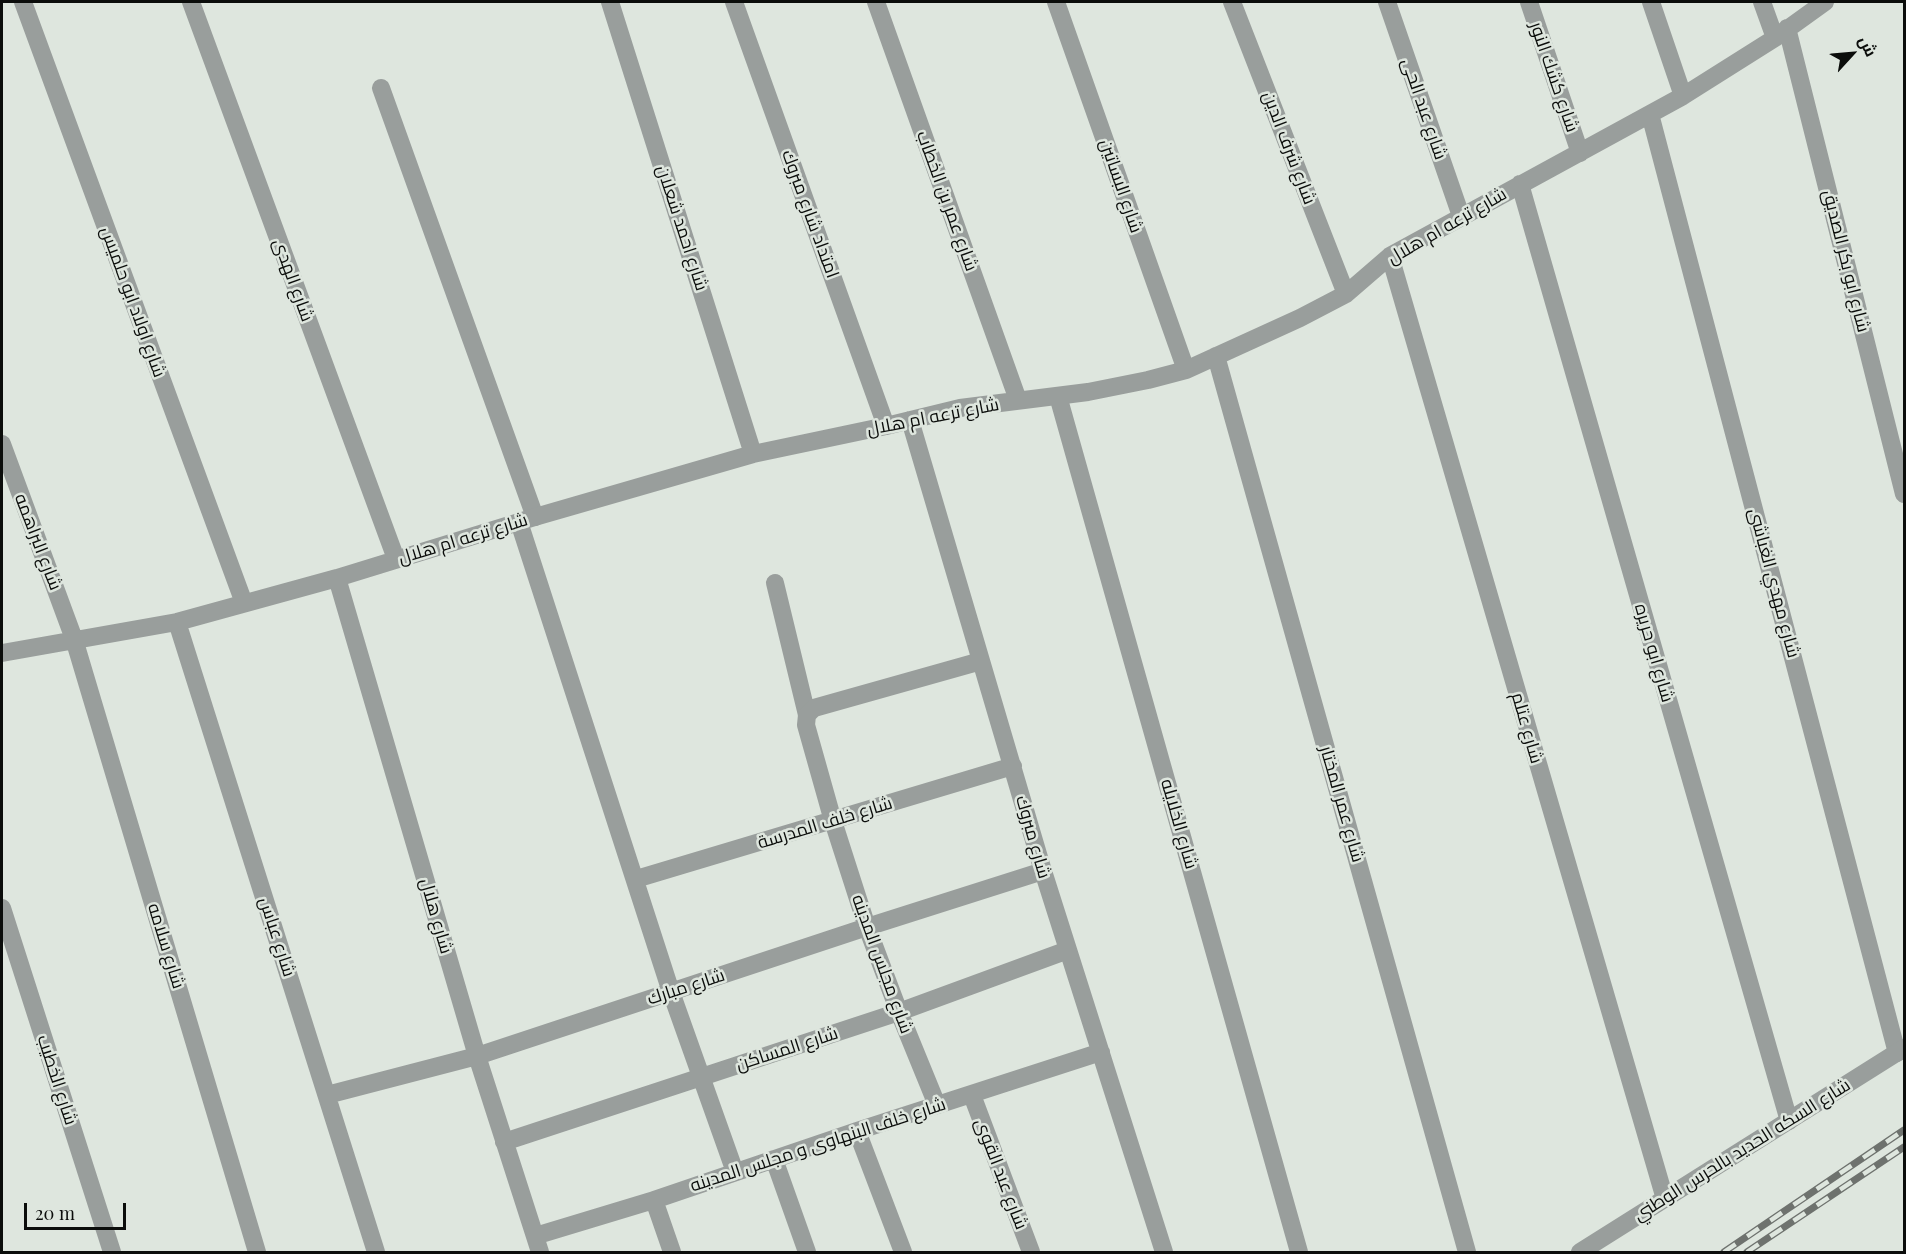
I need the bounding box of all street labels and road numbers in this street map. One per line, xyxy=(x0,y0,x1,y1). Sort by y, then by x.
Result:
street label: شارع كشك النور xyxy=(1525,19,1583,135)
street label: شارع عبد الحى xyxy=(1397,55,1451,163)
street label: شارع شرف الدين xyxy=(1258,88,1320,208)
street label: شارع عمر بن الخطاب xyxy=(912,128,982,274)
street label: شارع البساتين xyxy=(1095,136,1147,236)
street label: امتداد شارع مبروك xyxy=(777,147,843,281)
street label: شارع احمد شعلان xyxy=(652,162,712,294)
street label: شارع ترعه ام هلال xyxy=(1384,183,1510,269)
street label: شارع ابو بكر الصديق xyxy=(1818,188,1874,334)
street label: شارع اولاد ابو حلميس xyxy=(96,224,170,380)
street label: شارع الهدى xyxy=(268,236,318,324)
street label: شارع ترعه ام هلال xyxy=(865,394,1001,440)
street label: شارع البراهمه xyxy=(10,491,66,593)
street label: شارع مهدي الغباشى xyxy=(1744,506,1804,660)
street label: شارع ترعه ام هلال xyxy=(396,509,530,569)
street label: شارع ابو حريره xyxy=(1630,601,1678,705)
street label: شارع عتلم xyxy=(1507,690,1547,766)
street label: شارع عمر المختار xyxy=(1315,743,1369,865)
street label: شارع الخلايله xyxy=(1156,776,1202,872)
street label: شارع خلف المدرسة xyxy=(755,792,895,854)
street label: شارع مبروك xyxy=(1011,793,1055,881)
street label: شارع هلال xyxy=(415,876,457,956)
street label: شارع مجلس المدينه xyxy=(847,892,917,1036)
street label: شارع عباس xyxy=(254,894,300,980)
street label: شارع سلامه xyxy=(143,901,189,991)
street label: شارع مبارك xyxy=(644,964,728,1010)
street label: شارع المساكن xyxy=(733,1022,841,1076)
street label: شارع الخطيب xyxy=(32,1032,82,1128)
street label: شارع السكه الحديد بالحرس الوطني xyxy=(1630,1074,1854,1226)
street label: شارع خلف البنهاوى و مجلس المدينه xyxy=(687,1093,949,1197)
street label: شارع عبد القوى xyxy=(970,1115,1032,1233)

